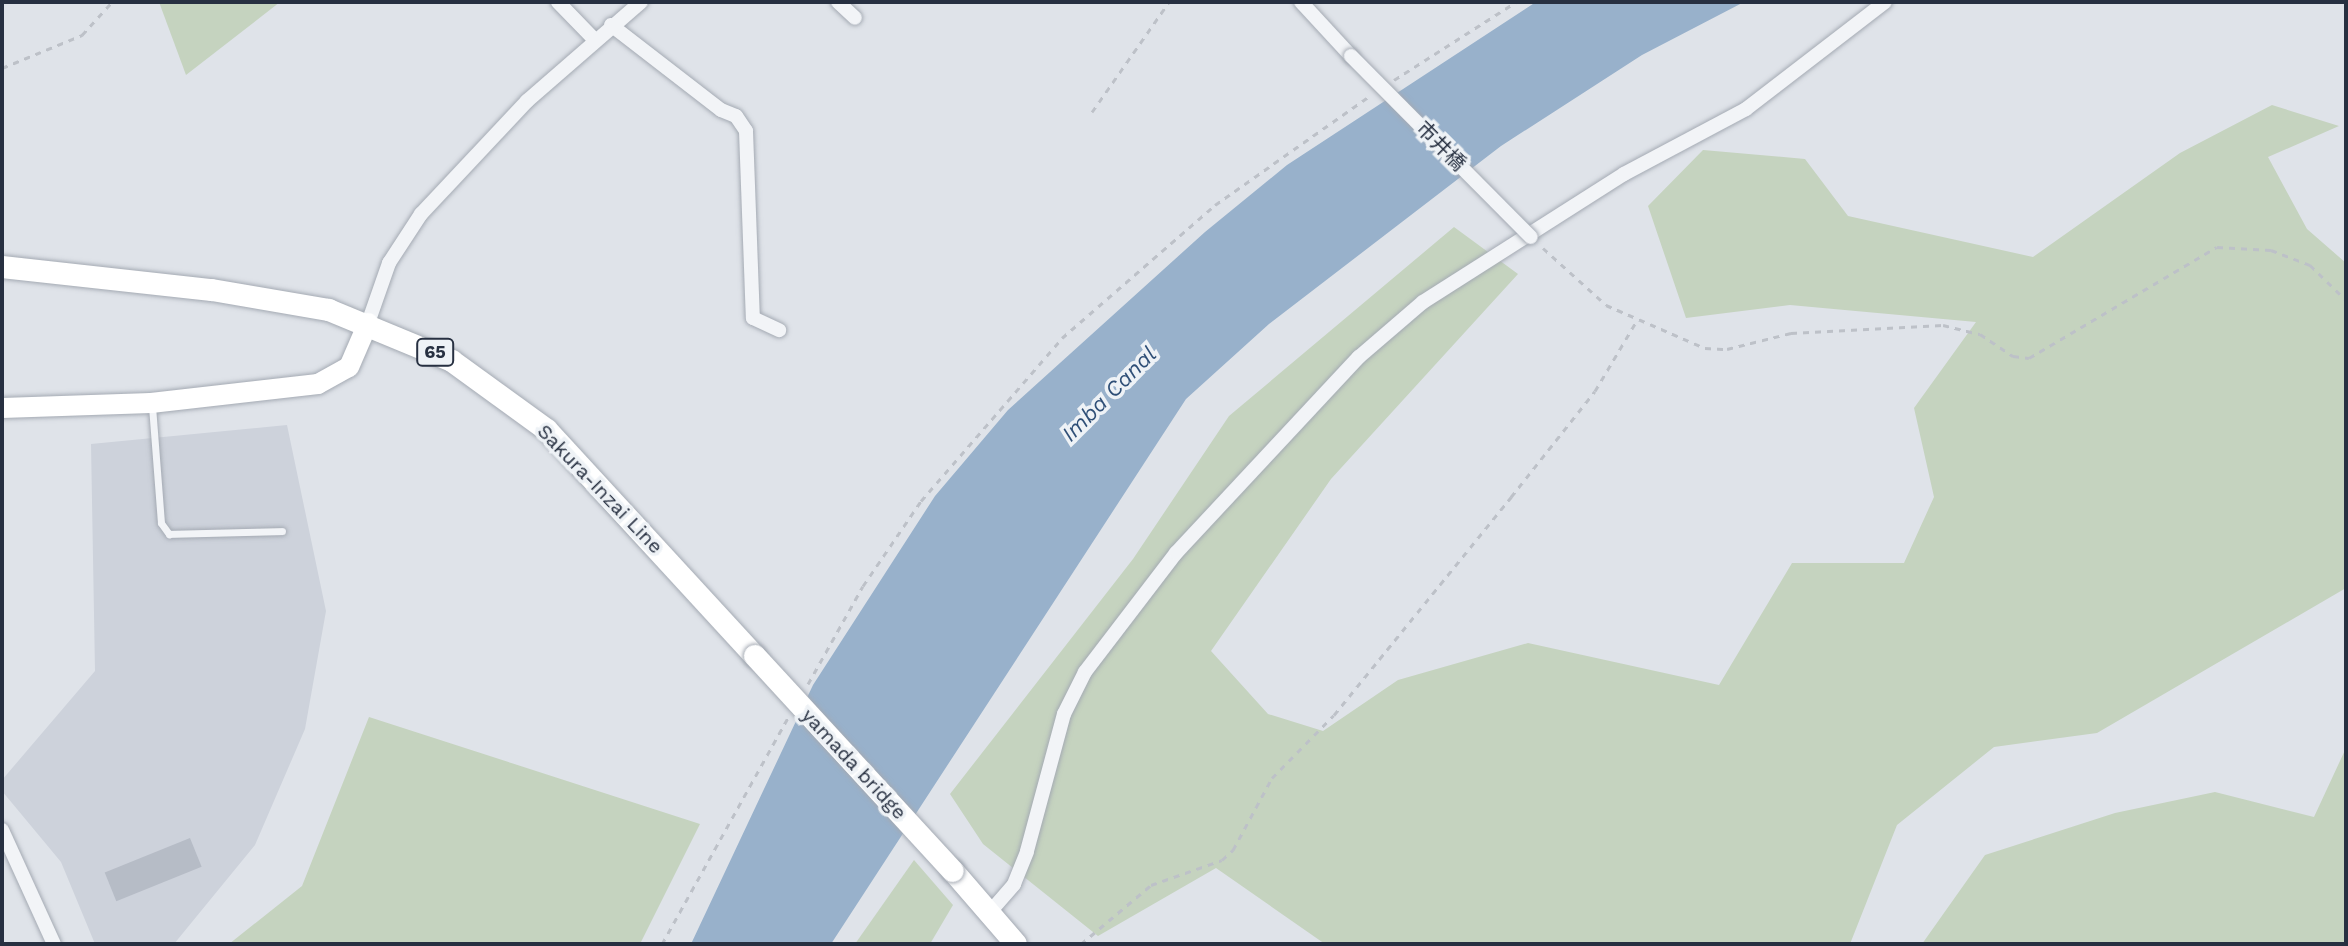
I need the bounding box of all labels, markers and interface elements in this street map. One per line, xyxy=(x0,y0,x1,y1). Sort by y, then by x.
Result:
street label: 市井橋 xyxy=(1411,116,1471,176)
road number: 65 xyxy=(415,338,455,366)
water label: Imba Canal xyxy=(1056,341,1162,447)
street label: Sakura-Inzai Line xyxy=(532,419,668,559)
street label: yamada bridge xyxy=(796,703,912,825)

